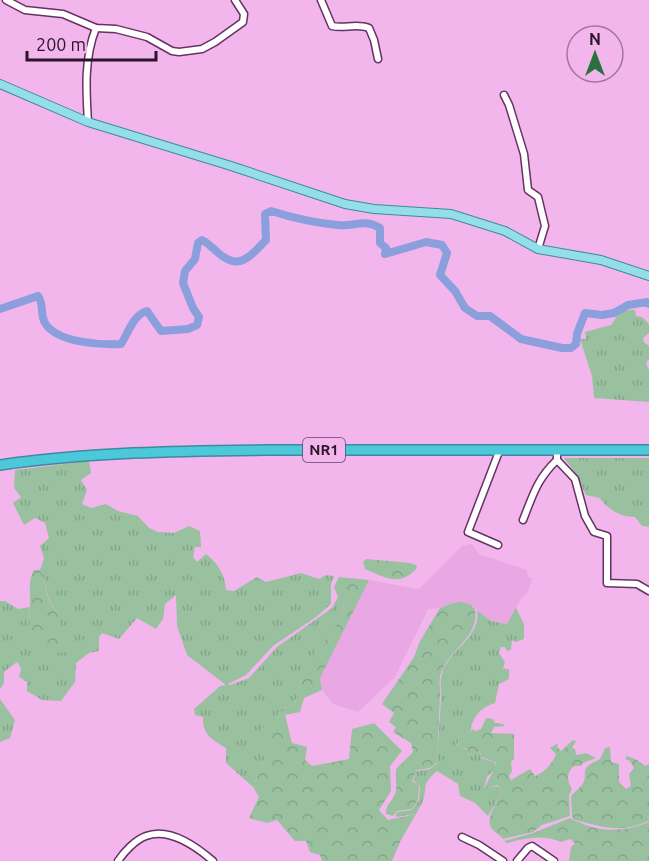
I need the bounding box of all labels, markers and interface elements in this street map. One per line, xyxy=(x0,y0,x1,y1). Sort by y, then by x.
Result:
scale bar xyxy=(27,24,156,62)
north arrow xyxy=(565,24,625,84)
text: N xyxy=(589,30,601,48)
text: 200 m xyxy=(36,34,86,54)
road number: NR1 xyxy=(303,438,345,462)

